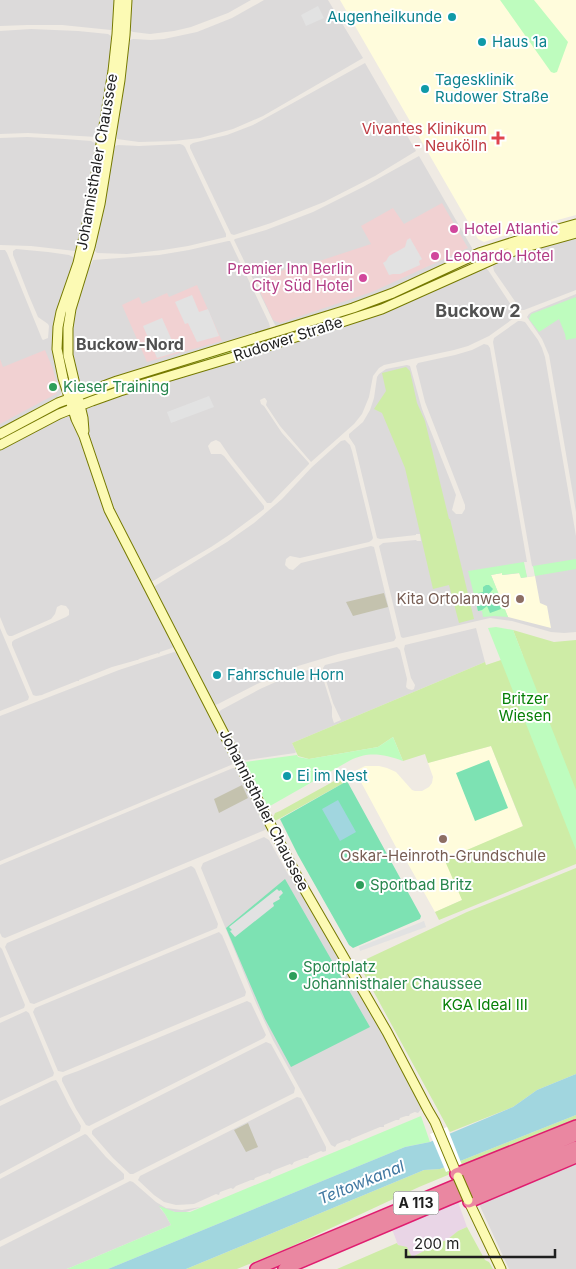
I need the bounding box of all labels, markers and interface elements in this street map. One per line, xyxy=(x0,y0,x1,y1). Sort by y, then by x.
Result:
place label: Augenheilkunde xyxy=(327,7,442,26)
marker: Augenheilkunde xyxy=(446,11,458,23)
place label: Haus 1a xyxy=(492,32,547,51)
marker: Haus 1a xyxy=(476,36,488,48)
place label: Tagesklinik Rudower Straße xyxy=(435,70,549,106)
street label: Johannisthaler Chaussee xyxy=(72,72,121,252)
marker: Tagesklinik Rudower Straße xyxy=(419,83,431,95)
place label: Vivantes Klinikum - Neukölln xyxy=(362,119,487,155)
marker: Vivantes Klinikum - Neukölln xyxy=(491,131,505,145)
place label: Hotel Atlantic xyxy=(464,219,559,238)
marker: Hotel Atlantic xyxy=(448,223,460,235)
place label: Leonardo Hotel xyxy=(445,246,554,265)
marker: Leonardo Hotel xyxy=(429,250,441,262)
place label: Premier Inn Berlin City Süd Hotel xyxy=(227,259,353,295)
marker: Premier Inn Berlin City Süd Hotel xyxy=(357,272,369,284)
district label: Buckow 2 xyxy=(435,300,521,321)
street label: Rudower Straße xyxy=(231,312,345,365)
district label: Buckow-Nord xyxy=(76,334,184,354)
place label: Kieser Training xyxy=(63,377,169,396)
marker: Kieser Training xyxy=(47,381,59,393)
place label: Kita Ortolanweg xyxy=(396,589,510,608)
marker: Kita Ortolanweg xyxy=(514,593,526,605)
place label: Fahrschule Horn xyxy=(227,665,344,684)
marker: Fahrschule Horn xyxy=(211,669,223,681)
park label: Britzer Wiesen xyxy=(499,689,551,725)
street label: Johannisthaler Chaussee xyxy=(215,726,314,894)
place label: Ei im Nest xyxy=(297,766,368,785)
marker: Ei im Nest xyxy=(281,770,293,782)
marker: Oskar-Heinroth-Grundschule xyxy=(437,833,449,845)
place label: Oskar-Heinroth-Grundschule xyxy=(340,846,546,865)
place label: Sportbad Britz xyxy=(370,875,472,894)
marker: Sportbad Britz xyxy=(354,879,366,891)
place label: Sportplatz Johannisthaler Chaussee xyxy=(303,957,482,993)
marker: Sportplatz Johannisthaler Chaussee xyxy=(287,970,299,982)
park label: KGA Ideal III xyxy=(442,995,528,1014)
water label: Teltowkanal xyxy=(315,1156,407,1208)
road number: A 113 xyxy=(394,1192,438,1214)
scale bar xyxy=(406,1226,555,1258)
text: 200 m xyxy=(414,1234,459,1253)

